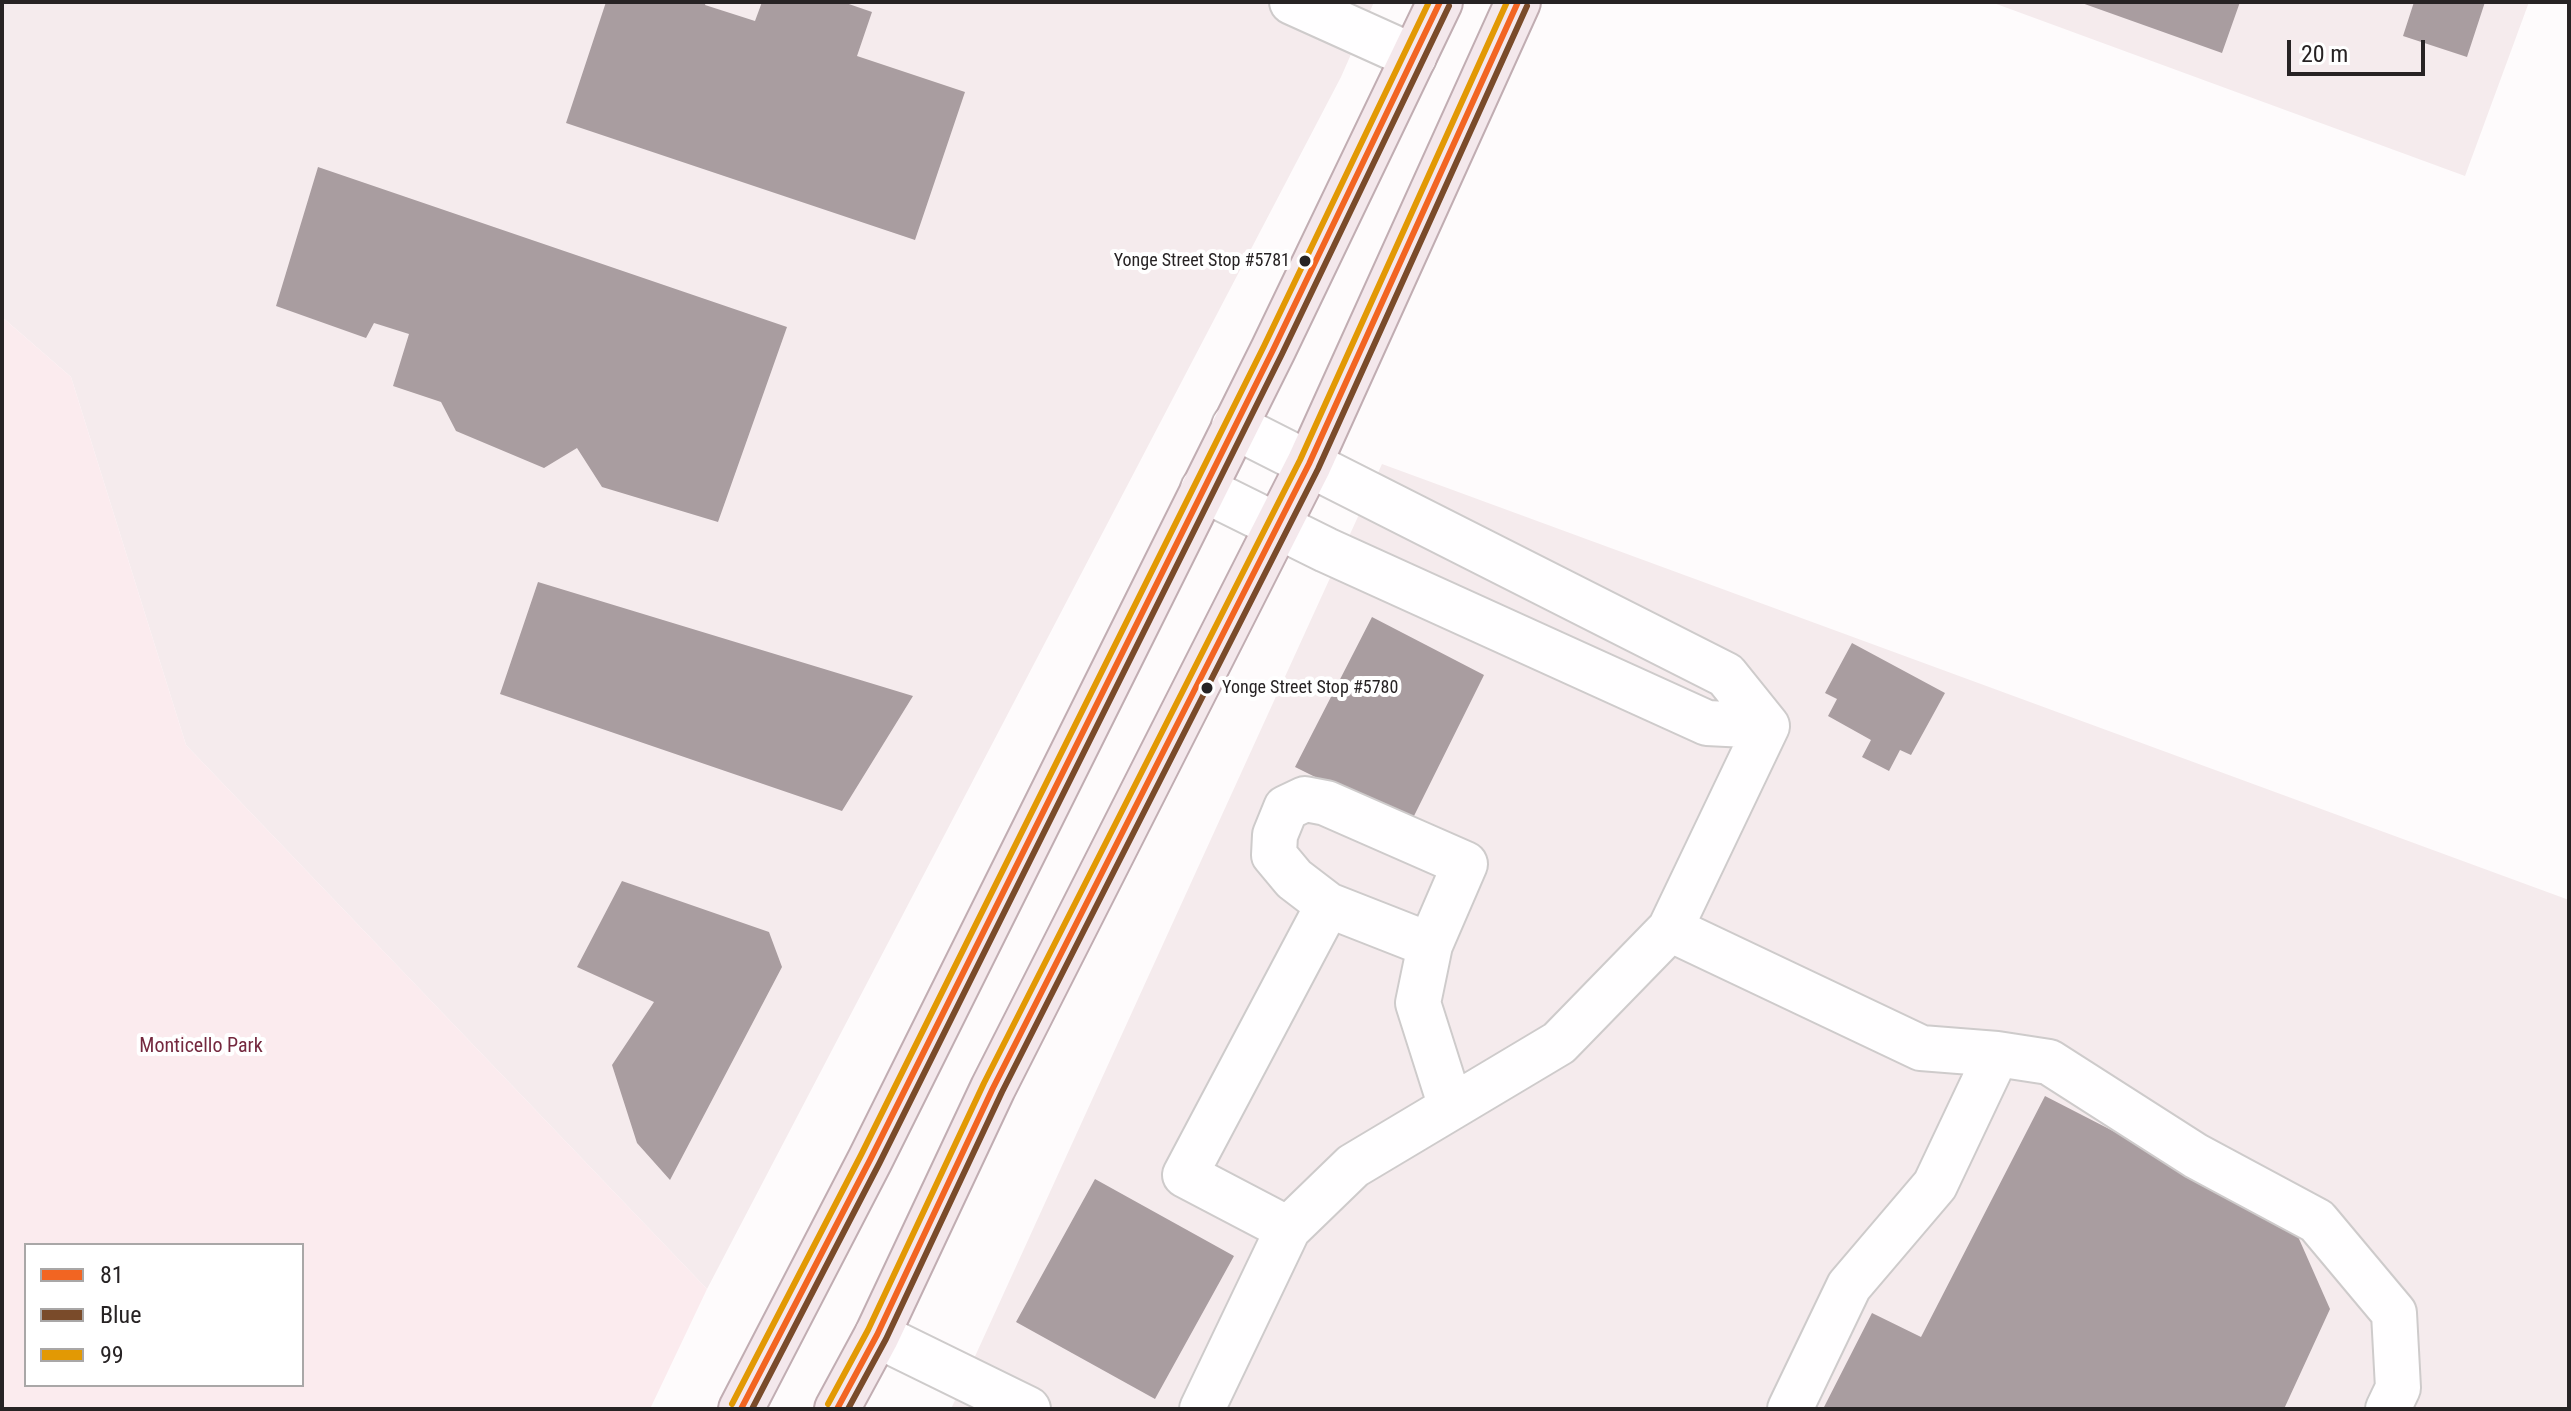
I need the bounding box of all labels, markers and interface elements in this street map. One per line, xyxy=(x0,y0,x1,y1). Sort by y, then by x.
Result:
scale bar xyxy=(2291,24,2429,74)
text: 20 m xyxy=(2301,40,2348,68)
place label: Yonge Street Stop #5781 xyxy=(1114,250,1290,272)
marker: Yonge Street Stop #5781 xyxy=(1297,253,1313,269)
place label: Yonge Street Stop #5780 xyxy=(1222,677,1398,699)
marker: Yonge Street Stop #5780 xyxy=(1199,680,1215,696)
park label: Monticello Park xyxy=(139,1035,263,1059)
legend xyxy=(24,1243,304,1387)
text: 81 xyxy=(100,1261,124,1289)
text: Blue xyxy=(100,1301,141,1329)
text: 99 xyxy=(100,1341,124,1369)

